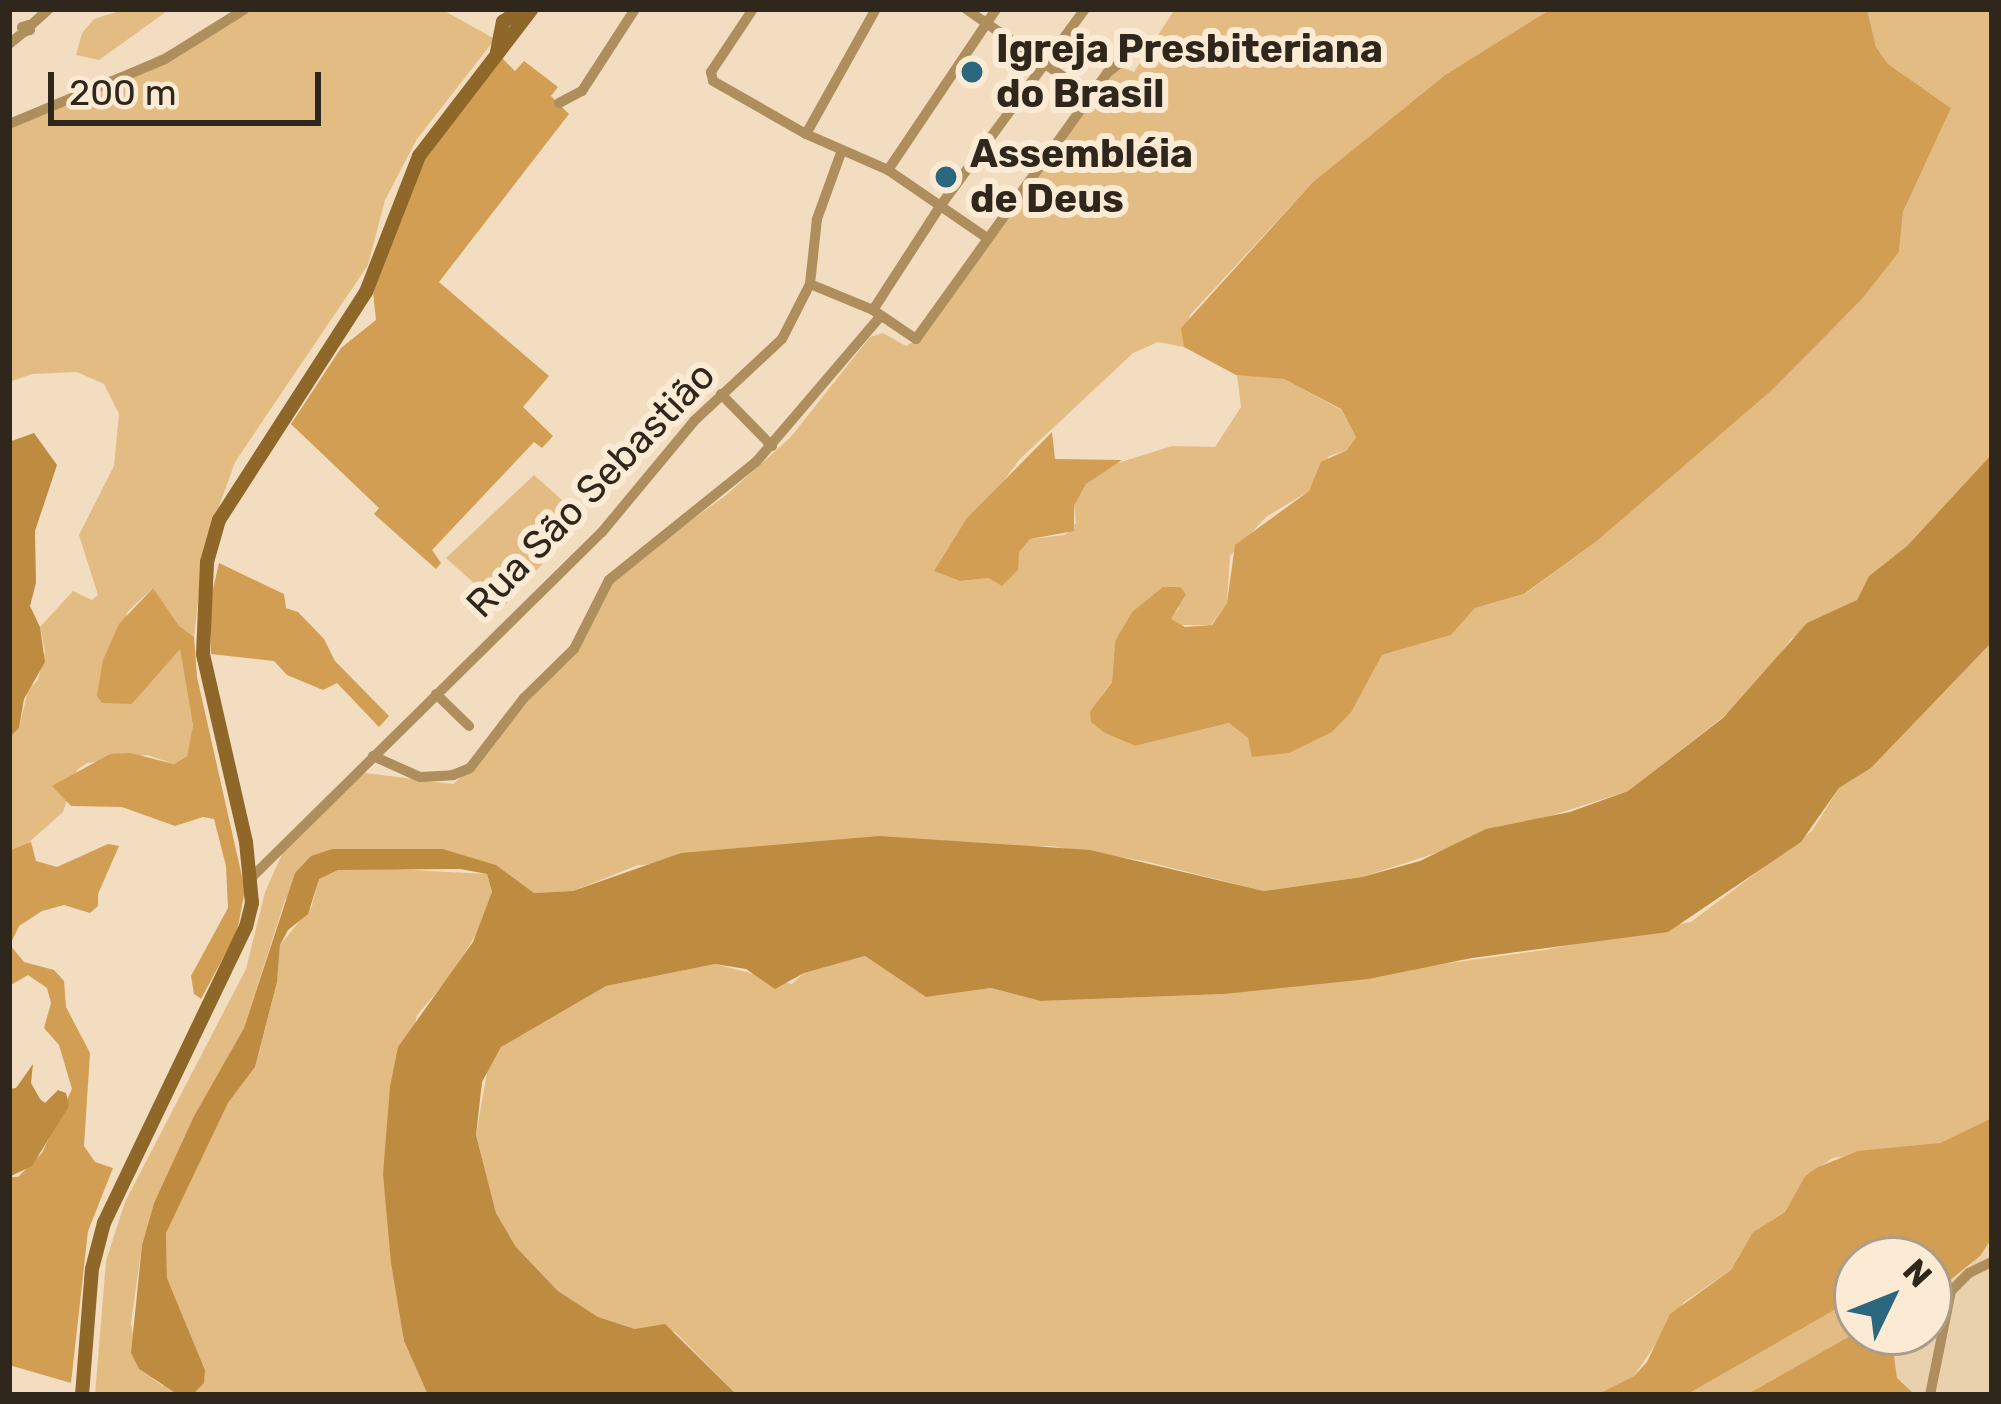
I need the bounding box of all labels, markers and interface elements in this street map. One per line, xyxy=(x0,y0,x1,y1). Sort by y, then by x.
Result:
place label: Igreja Presbiteriana do Brasil xyxy=(996,27,1383,118)
scale bar xyxy=(54,48,327,122)
marker: Igreja Presbiteriana do Brasil xyxy=(959,59,985,85)
text: 200 m xyxy=(69,71,177,114)
place label: Assembléia de Deus xyxy=(970,132,1193,223)
marker: Assembléia de Deus xyxy=(933,164,959,190)
street label: Rua São Sebastião xyxy=(457,352,725,628)
north arrow xyxy=(1833,1236,1953,1356)
text: N xyxy=(1895,1251,1940,1295)

